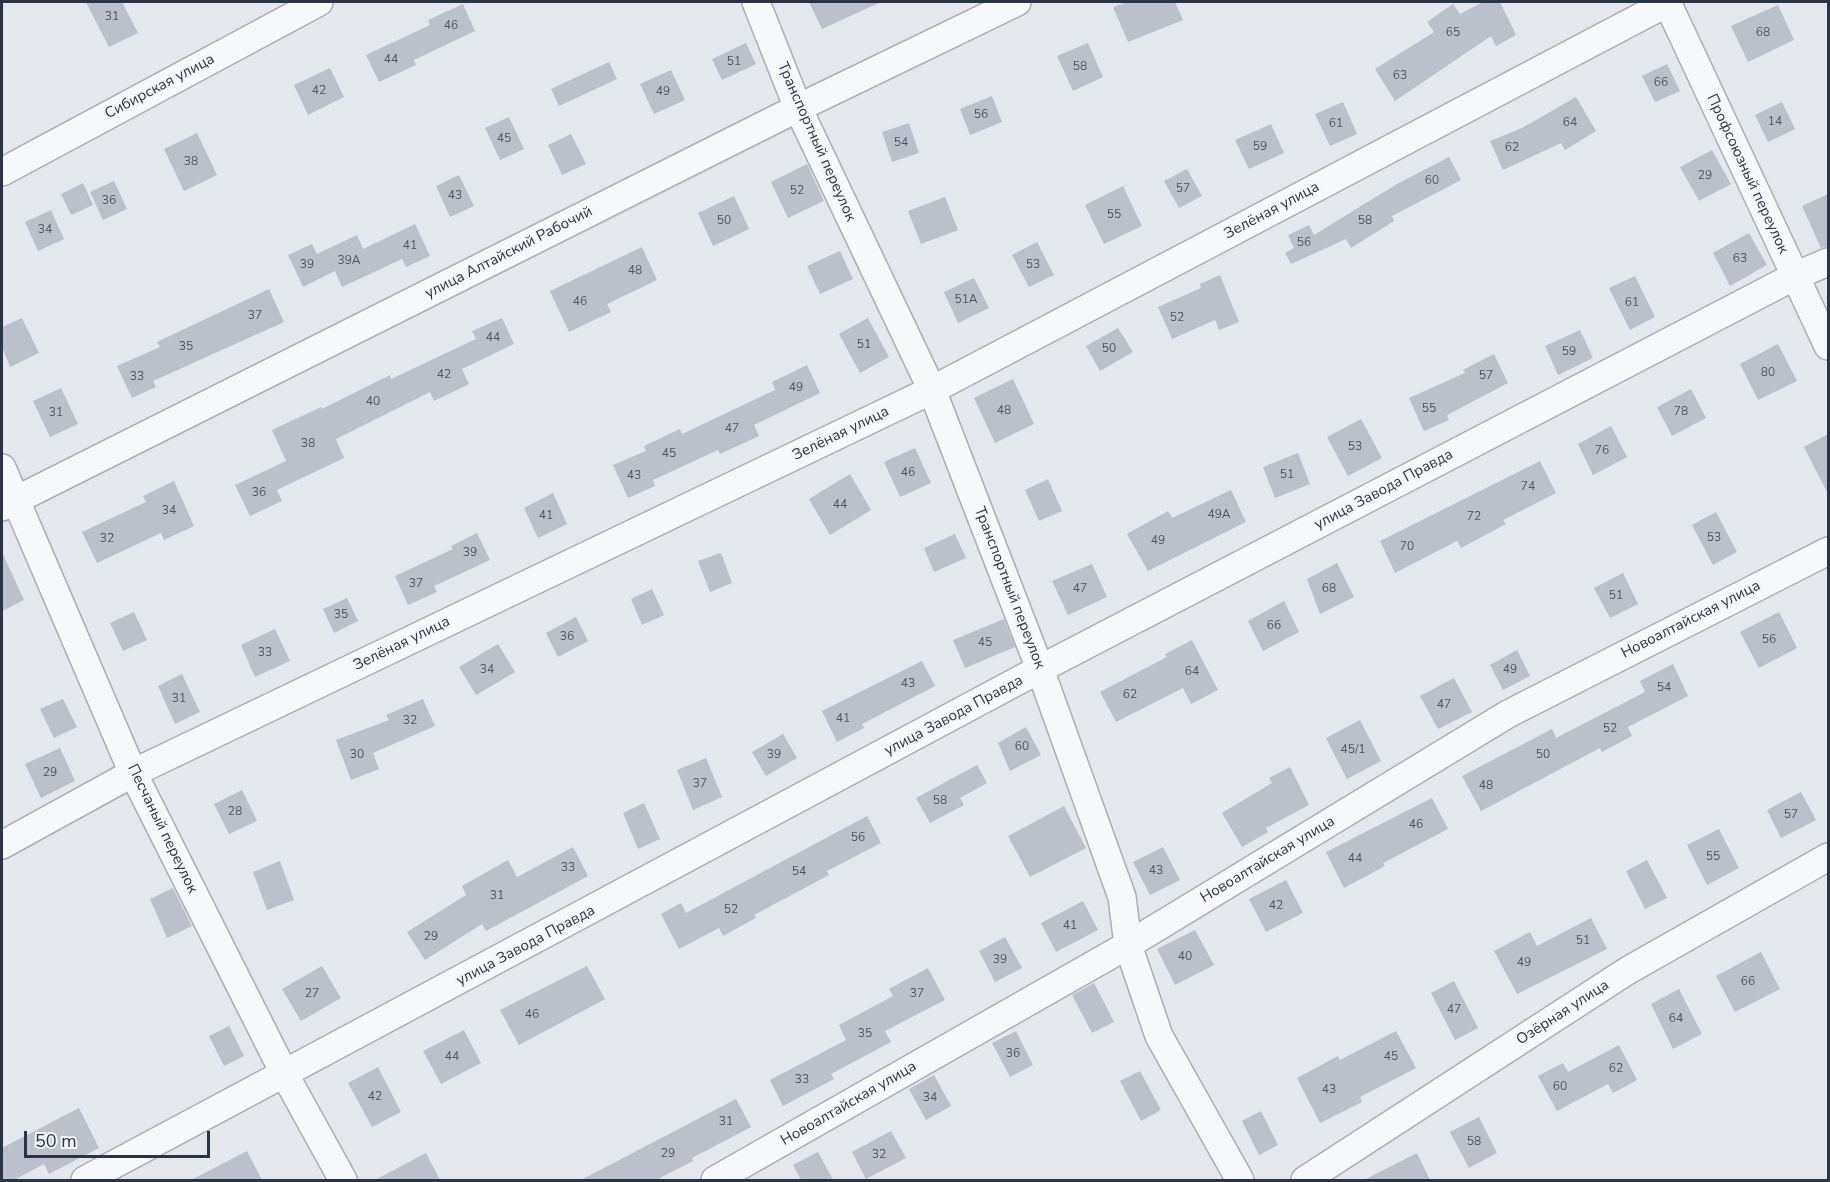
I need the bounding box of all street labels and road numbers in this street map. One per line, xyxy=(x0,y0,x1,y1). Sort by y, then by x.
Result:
street label: Сибирская улица xyxy=(102,50,218,124)
street label: Транспортный переулок xyxy=(773,60,859,224)
street label: Профсоюзный переулок xyxy=(1702,91,1792,257)
street label: Зелёная улица xyxy=(1221,178,1323,244)
street label: улица Алтайский Рабочий xyxy=(422,203,596,303)
street label: Зелёная улица xyxy=(790,403,892,465)
street label: улица Завода Правда xyxy=(1312,446,1456,534)
street label: Транспортный переулок xyxy=(970,504,1048,672)
street label: Новоалтайская улица xyxy=(1618,577,1764,663)
street label: Зелёная улица xyxy=(351,613,453,675)
street label: улица Завода Правда xyxy=(882,672,1026,760)
street label: Песчаный переулок xyxy=(123,761,201,897)
street label: Новоалтайская улица xyxy=(1198,813,1338,907)
street label: улица Завода Правда xyxy=(454,902,598,990)
street label: Озёрная улица xyxy=(1513,976,1613,1050)
street label: Новоалтайская улица xyxy=(778,1058,920,1150)

